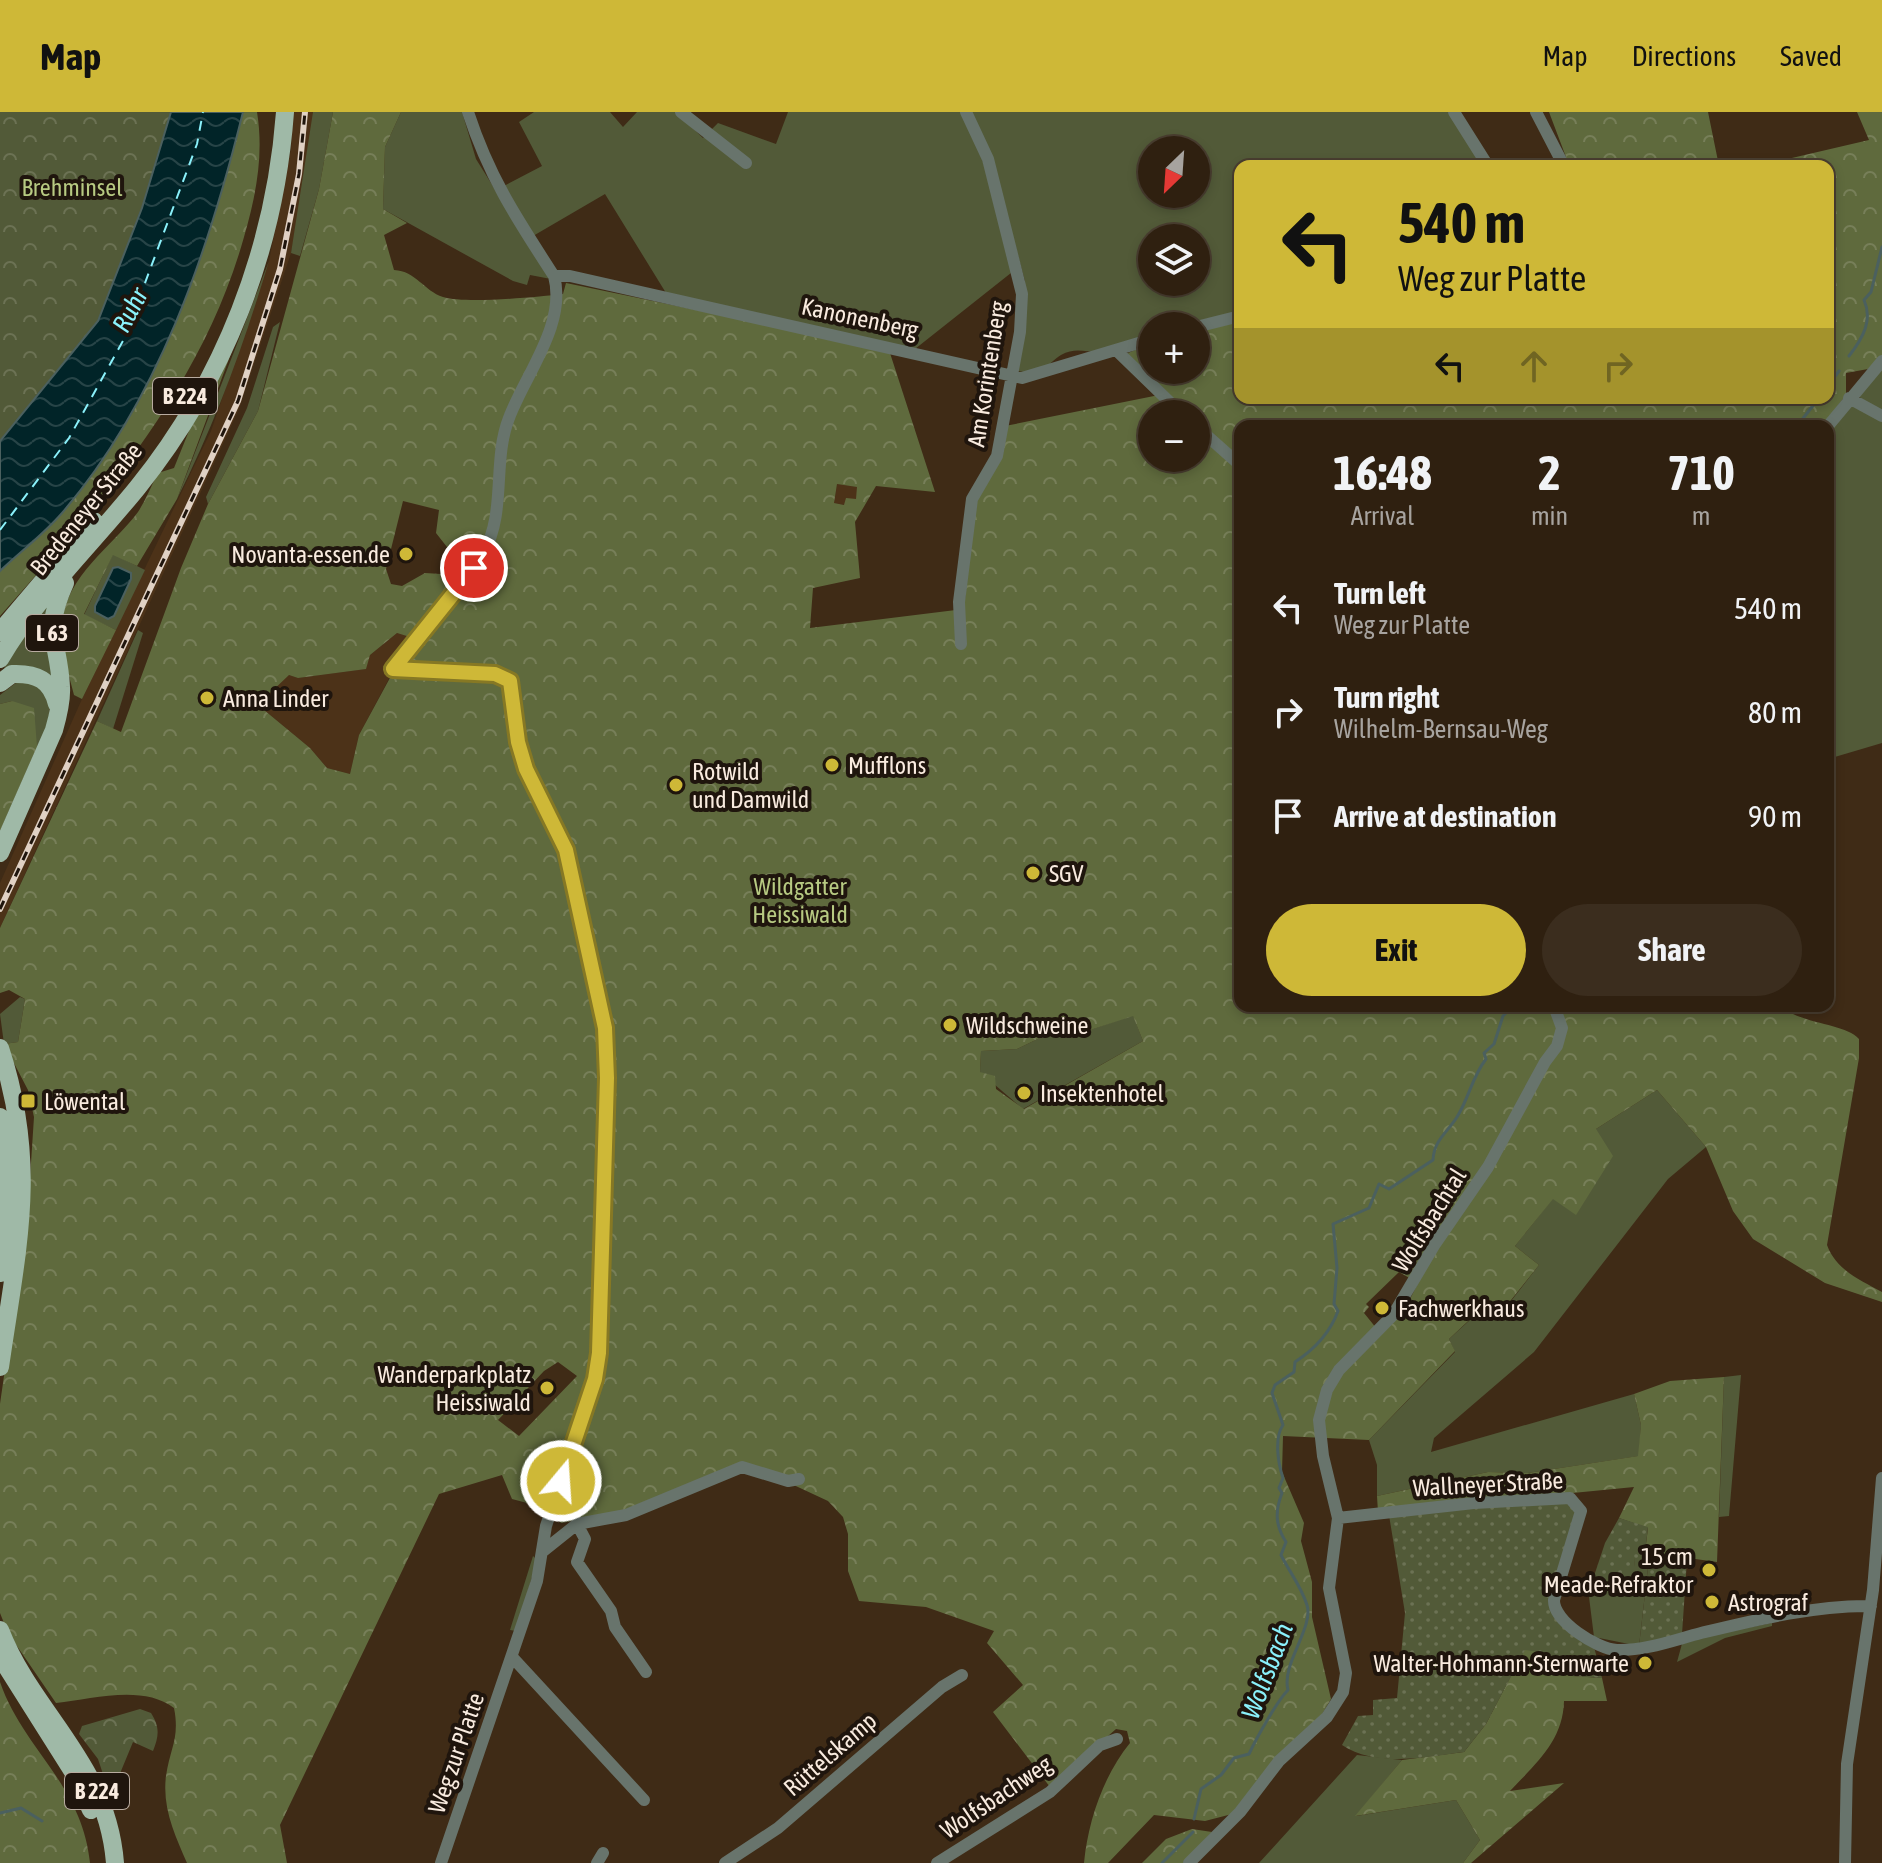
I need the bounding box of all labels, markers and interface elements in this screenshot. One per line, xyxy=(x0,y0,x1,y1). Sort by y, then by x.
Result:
text: Map xyxy=(40,35,101,78)
text: Map xyxy=(1543,40,1588,72)
text: Directions xyxy=(1632,40,1736,72)
text: Saved xyxy=(1780,40,1842,72)
north arrow xyxy=(1138,136,1210,208)
map controls xyxy=(1138,136,1210,472)
park label: Brehminsel xyxy=(21,174,123,201)
text: 540 m xyxy=(1398,191,1525,255)
icon: left xyxy=(1266,192,1370,296)
button: layers xyxy=(1138,224,1210,296)
text: Weg zur Platte xyxy=(1398,257,1586,299)
water label: Ruhr xyxy=(106,282,155,337)
street label: Kanonenberg xyxy=(799,292,921,344)
street label: Am Korintenberg xyxy=(962,298,1012,449)
button: + xyxy=(1138,312,1210,384)
icon: left xyxy=(1428,344,1472,388)
icon: ahead xyxy=(1512,344,1556,388)
icon: right xyxy=(1596,344,1640,388)
road number: B 224 xyxy=(153,378,217,414)
button: − xyxy=(1138,400,1210,472)
street label: Bredeneyer Straße xyxy=(25,438,147,580)
text: 16:48 xyxy=(1333,445,1432,500)
text: 2 xyxy=(1538,445,1561,500)
text: 710 xyxy=(1667,445,1735,500)
text: Arrival xyxy=(1351,501,1414,531)
text: min xyxy=(1531,501,1568,531)
text: m xyxy=(1692,501,1710,531)
pin xyxy=(440,534,508,602)
place label: Novanta-essen.de xyxy=(231,541,390,568)
marker: Novanta-essen.de xyxy=(397,545,415,563)
icon: arrive xyxy=(452,546,496,590)
text: Turn left xyxy=(1334,576,1426,610)
icon: left xyxy=(1266,586,1310,630)
text: 540 m xyxy=(1734,591,1802,625)
text: Weg zur Platte xyxy=(1334,610,1470,640)
road number: L 63 xyxy=(26,615,78,651)
text: Turn right xyxy=(1334,680,1440,714)
place label: Anna Linder xyxy=(223,685,329,712)
marker: Anna Linder xyxy=(198,689,216,707)
icon: right xyxy=(1266,690,1310,734)
text: 80 m xyxy=(1748,695,1802,729)
text: Wilhelm-Bernsau-Weg xyxy=(1334,714,1548,744)
place label: Mufflons xyxy=(848,752,926,779)
marker: Mufflons xyxy=(823,756,841,774)
place label: Rotwild und Damwild xyxy=(692,758,809,813)
marker: Rotwild und Damwild xyxy=(667,776,685,794)
icon: arrive xyxy=(1266,794,1310,838)
text: Arrive at destination xyxy=(1334,799,1556,833)
text: 90 m xyxy=(1748,799,1802,833)
place label: SGV xyxy=(1049,860,1084,887)
marker: SGV xyxy=(1024,864,1042,882)
park label: Wildgatter Heissiwald xyxy=(752,873,848,928)
button: Exit xyxy=(1266,904,1526,996)
button: Share xyxy=(1542,904,1802,996)
place label: Wildschweine xyxy=(966,1012,1088,1039)
marker: Wildschweine xyxy=(941,1016,959,1034)
place label: Insektenhotel xyxy=(1040,1080,1164,1107)
marker: Insektenhotel xyxy=(1015,1084,1033,1102)
place label: Löwental xyxy=(44,1088,126,1115)
marker: Löwental xyxy=(19,1092,37,1110)
street label: Wolfsbachtal xyxy=(1387,1163,1472,1277)
place label: Fachwerkhaus xyxy=(1398,1295,1524,1322)
marker: Fachwerkhaus xyxy=(1373,1299,1391,1317)
place label: Wanderparkplatz Heissiwald xyxy=(378,1361,531,1416)
marker: Wanderparkplatz Heissiwald xyxy=(538,1379,556,1397)
position arrow xyxy=(519,1439,603,1523)
street label: Wallneyer Straße xyxy=(1412,1467,1564,1501)
place label: 15 cm Meade-Refraktor xyxy=(1544,1543,1694,1598)
marker: 15 cm Meade-Refraktor xyxy=(1700,1561,1718,1579)
place label: Astrograf xyxy=(1728,1589,1809,1616)
marker: Astrograf xyxy=(1703,1593,1721,1611)
water label: Wolfsbach xyxy=(1235,1619,1299,1723)
place label: Walter-Hohmann-Sternwarte xyxy=(1374,1650,1629,1677)
marker: Walter-Hohmann-Sternwarte xyxy=(1636,1654,1654,1672)
street label: Weg zur Platte xyxy=(423,1689,489,1817)
street label: Rüttelskamp xyxy=(778,1707,882,1801)
street label: Wolfsbachweg xyxy=(935,1750,1057,1844)
road number: B 224 xyxy=(65,1773,129,1809)

